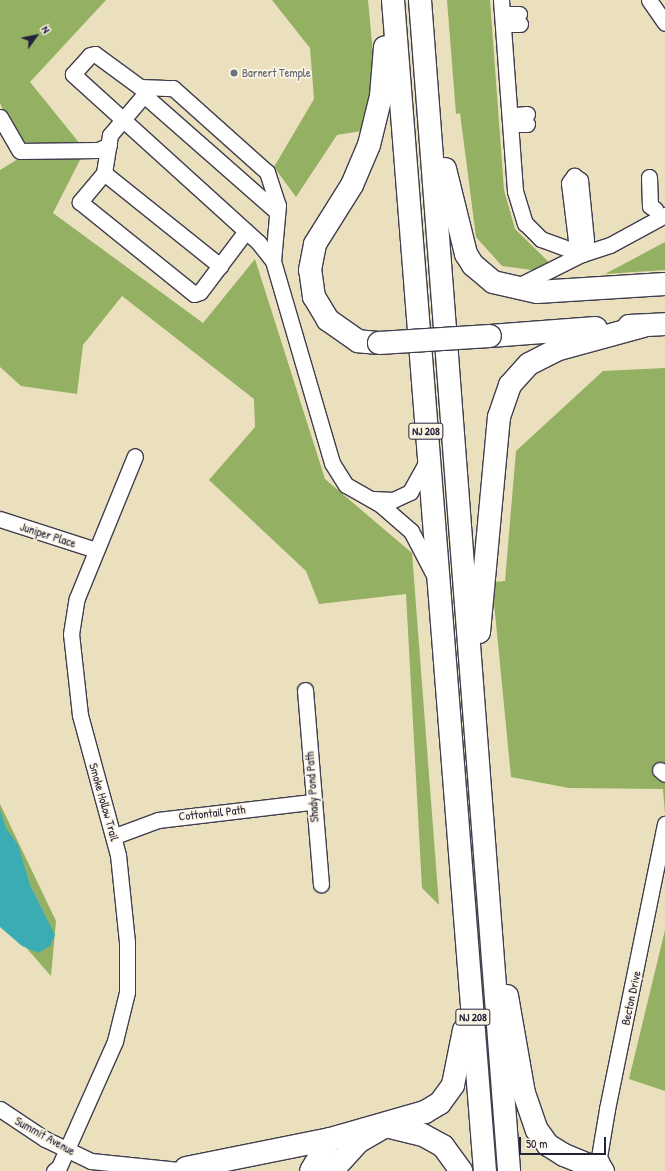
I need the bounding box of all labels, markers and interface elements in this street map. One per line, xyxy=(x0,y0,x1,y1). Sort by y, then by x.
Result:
north arrow xyxy=(16,16,56,56)
text: N xyxy=(39,23,54,36)
place label: Barnert Temple xyxy=(242,66,311,80)
marker: Barnert Temple xyxy=(229,68,239,78)
road number: NJ 208 xyxy=(408,422,444,440)
street label: Juniper Place xyxy=(18,519,78,551)
street label: Shady Pond Path xyxy=(302,751,322,823)
street label: Smoke Hollow Trail xyxy=(86,761,122,843)
street label: Cottontail Path xyxy=(178,802,246,824)
street label: Becton Drive xyxy=(618,969,644,1027)
road number: NJ 208 xyxy=(455,1008,491,1026)
street label: Summit Avenue xyxy=(12,1114,78,1158)
scale bar xyxy=(521,1129,608,1155)
text: 50 m xyxy=(526,1135,547,1152)

